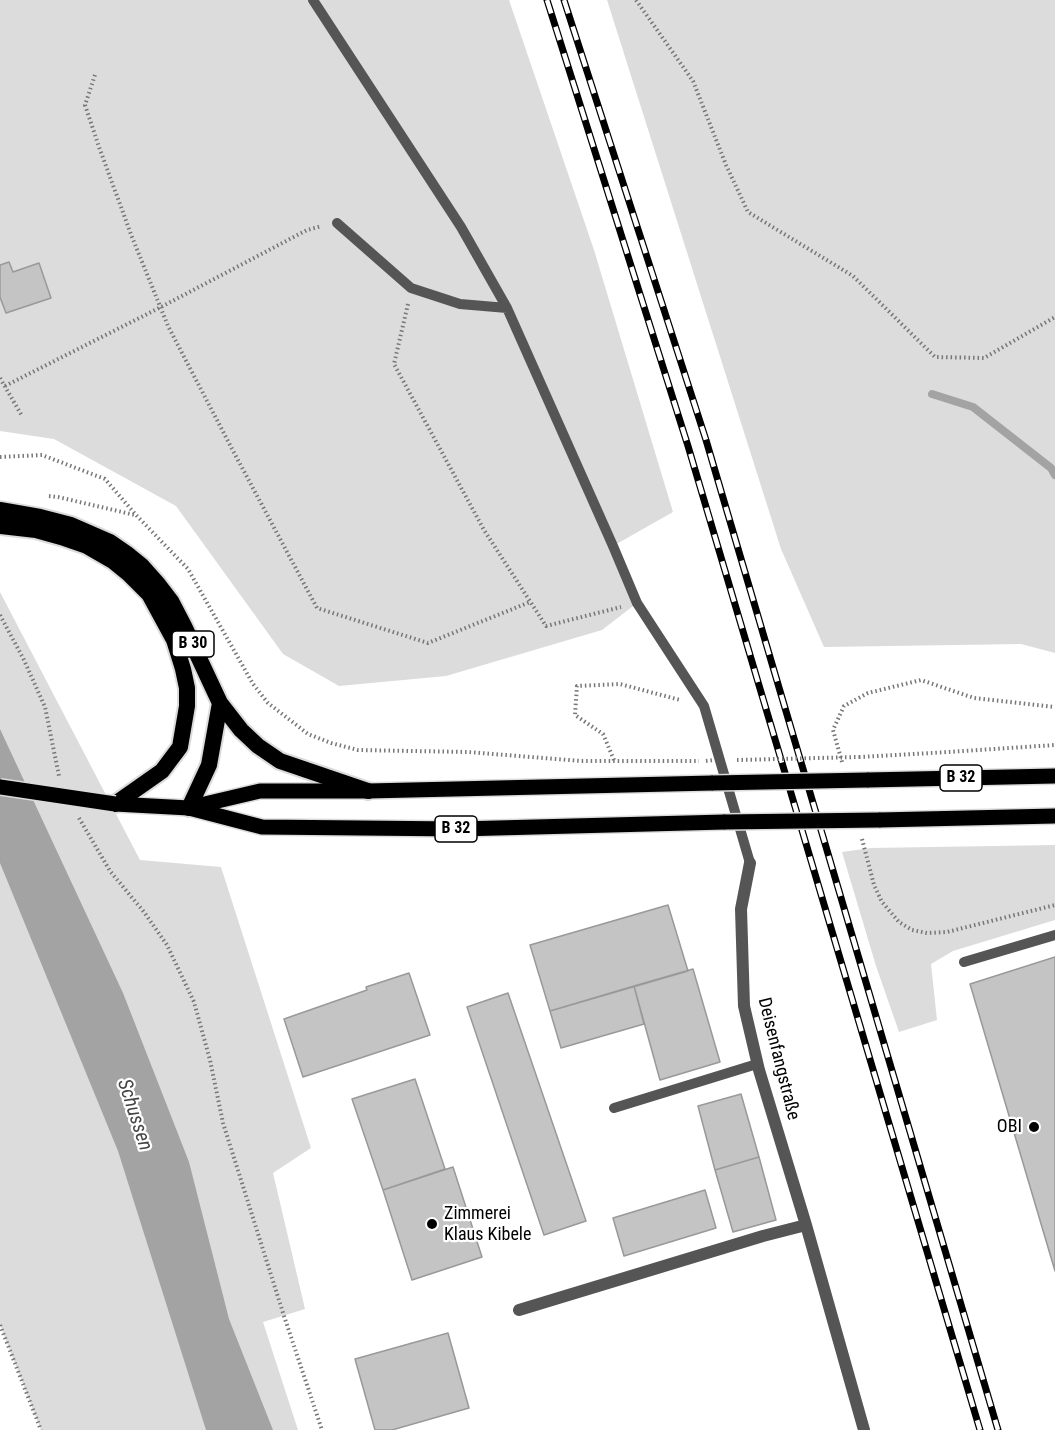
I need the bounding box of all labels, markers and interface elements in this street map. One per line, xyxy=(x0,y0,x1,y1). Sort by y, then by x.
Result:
road number: B 30 xyxy=(172,631,214,657)
road number: B 32 xyxy=(940,765,982,791)
road number: B 32 xyxy=(435,816,477,842)
street label: Deisenfangstraße xyxy=(752,996,804,1122)
water label: Schussen xyxy=(111,1076,157,1154)
place label: OBI xyxy=(997,1116,1022,1138)
marker: OBI xyxy=(1027,1120,1041,1134)
place label: Zimmerei Klaus Kibele xyxy=(444,1203,531,1246)
marker: Zimmerei Klaus Kibele xyxy=(425,1217,439,1231)

